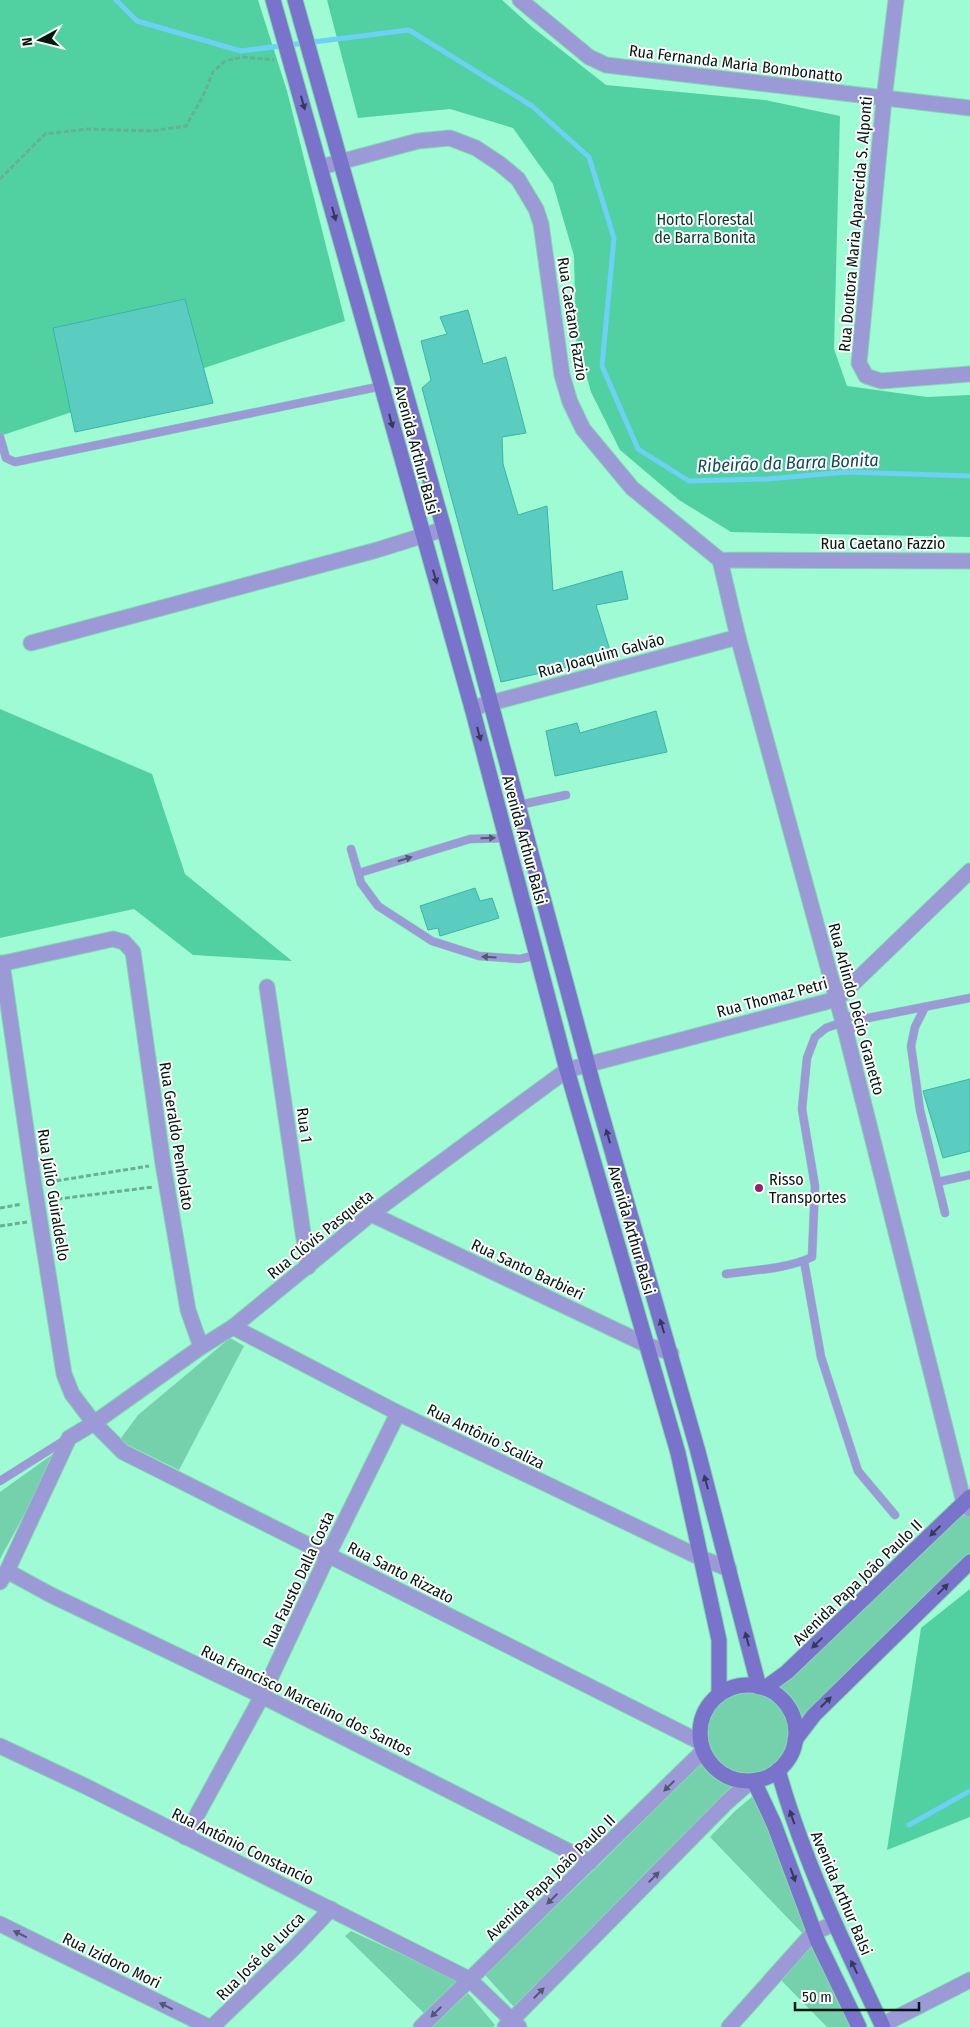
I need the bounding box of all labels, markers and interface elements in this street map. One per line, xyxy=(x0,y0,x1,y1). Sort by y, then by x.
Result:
north arrow xyxy=(15,15,65,65)
text: N xyxy=(19,36,37,47)
street label: Rua Fernanda Maria Bombonatto xyxy=(628,41,844,86)
one-way arrow xyxy=(299,95,307,110)
street label: Rua Doutora Maria Aparecida S. Alponti xyxy=(835,96,876,353)
one-way arrow xyxy=(330,206,338,221)
park label: Horto Florestal de Barra Bonita xyxy=(654,210,756,247)
street label: Rua Caetano Fazzio xyxy=(553,256,592,382)
street label: Avenida Arthur Balsi xyxy=(390,383,443,517)
one-way arrow xyxy=(388,413,396,428)
water label: Ribeirão da Barra Bonita xyxy=(697,449,879,477)
street label: Rua Caetano Fazzio xyxy=(821,534,945,553)
one-way arrow xyxy=(431,570,439,585)
street label: Rua Joaquim Galvão xyxy=(536,629,667,682)
one-way arrow xyxy=(475,726,483,741)
street label: Avenida Arthur Balsi xyxy=(498,773,551,907)
one-way arrow xyxy=(481,833,497,841)
one-way arrow xyxy=(398,854,413,862)
street label: Rua Arlindo Décio Granetto xyxy=(824,921,889,1097)
one-way arrow xyxy=(481,952,497,960)
street label: Rua Thomaz Petri xyxy=(715,974,830,1021)
street label: Rua Geraldo Penholato xyxy=(155,1061,198,1212)
street label: Rua 1 xyxy=(293,1106,316,1144)
street label: Rua Júlio Guiraldello xyxy=(34,1128,73,1263)
one-way arrow xyxy=(603,1128,611,1143)
street label: Avenida Arthur Balsi xyxy=(604,1164,659,1297)
place label: Risso Transportes xyxy=(769,1170,847,1207)
marker: Risso Transportes xyxy=(753,1182,765,1194)
street label: Rua Clóvis Pasqueta xyxy=(264,1186,377,1283)
street label: Rua Santo Barbieri xyxy=(468,1235,587,1304)
one-way arrow xyxy=(658,1318,666,1333)
street label: Rua Antônio Scaliza xyxy=(424,1400,548,1473)
one-way arrow xyxy=(702,1475,710,1490)
street label: Rua Fausto Dalla Costa xyxy=(259,1508,338,1650)
street label: Avenida Papa João Paulo II xyxy=(789,1516,926,1649)
one-way arrow xyxy=(929,1525,941,1537)
street label: Rua Santo Rizzato xyxy=(345,1538,457,1607)
one-way arrow xyxy=(937,1583,949,1595)
one-way arrow xyxy=(743,1632,751,1647)
one-way arrow xyxy=(812,1637,824,1649)
street label: Rua Francisco Marcelino dos Santos xyxy=(198,1641,416,1760)
one-way arrow xyxy=(820,1696,832,1708)
one-way arrow xyxy=(663,1780,675,1792)
street label: Rua Antônio Constancio xyxy=(169,1804,317,1889)
one-way arrow xyxy=(788,1809,796,1824)
street label: Avenida Papa João Paulo II xyxy=(482,1811,619,1944)
street label: Avenida Arthur Balsi xyxy=(807,1828,876,1958)
one-way arrow xyxy=(789,1867,797,1882)
one-way arrow xyxy=(647,1871,659,1883)
one-way arrow xyxy=(546,1893,558,1905)
street label: Rua José de Lucca xyxy=(212,1908,308,2004)
street label: Rua Izidoro Mori xyxy=(60,1928,164,1992)
one-way arrow xyxy=(13,1930,27,1938)
one-way arrow xyxy=(850,1960,858,1974)
scale bar xyxy=(795,1980,919,2012)
one-way arrow xyxy=(533,1987,545,1999)
text: 50 m xyxy=(802,1988,832,2006)
one-way arrow xyxy=(159,2001,173,2009)
one-way arrow xyxy=(430,2006,442,2018)

